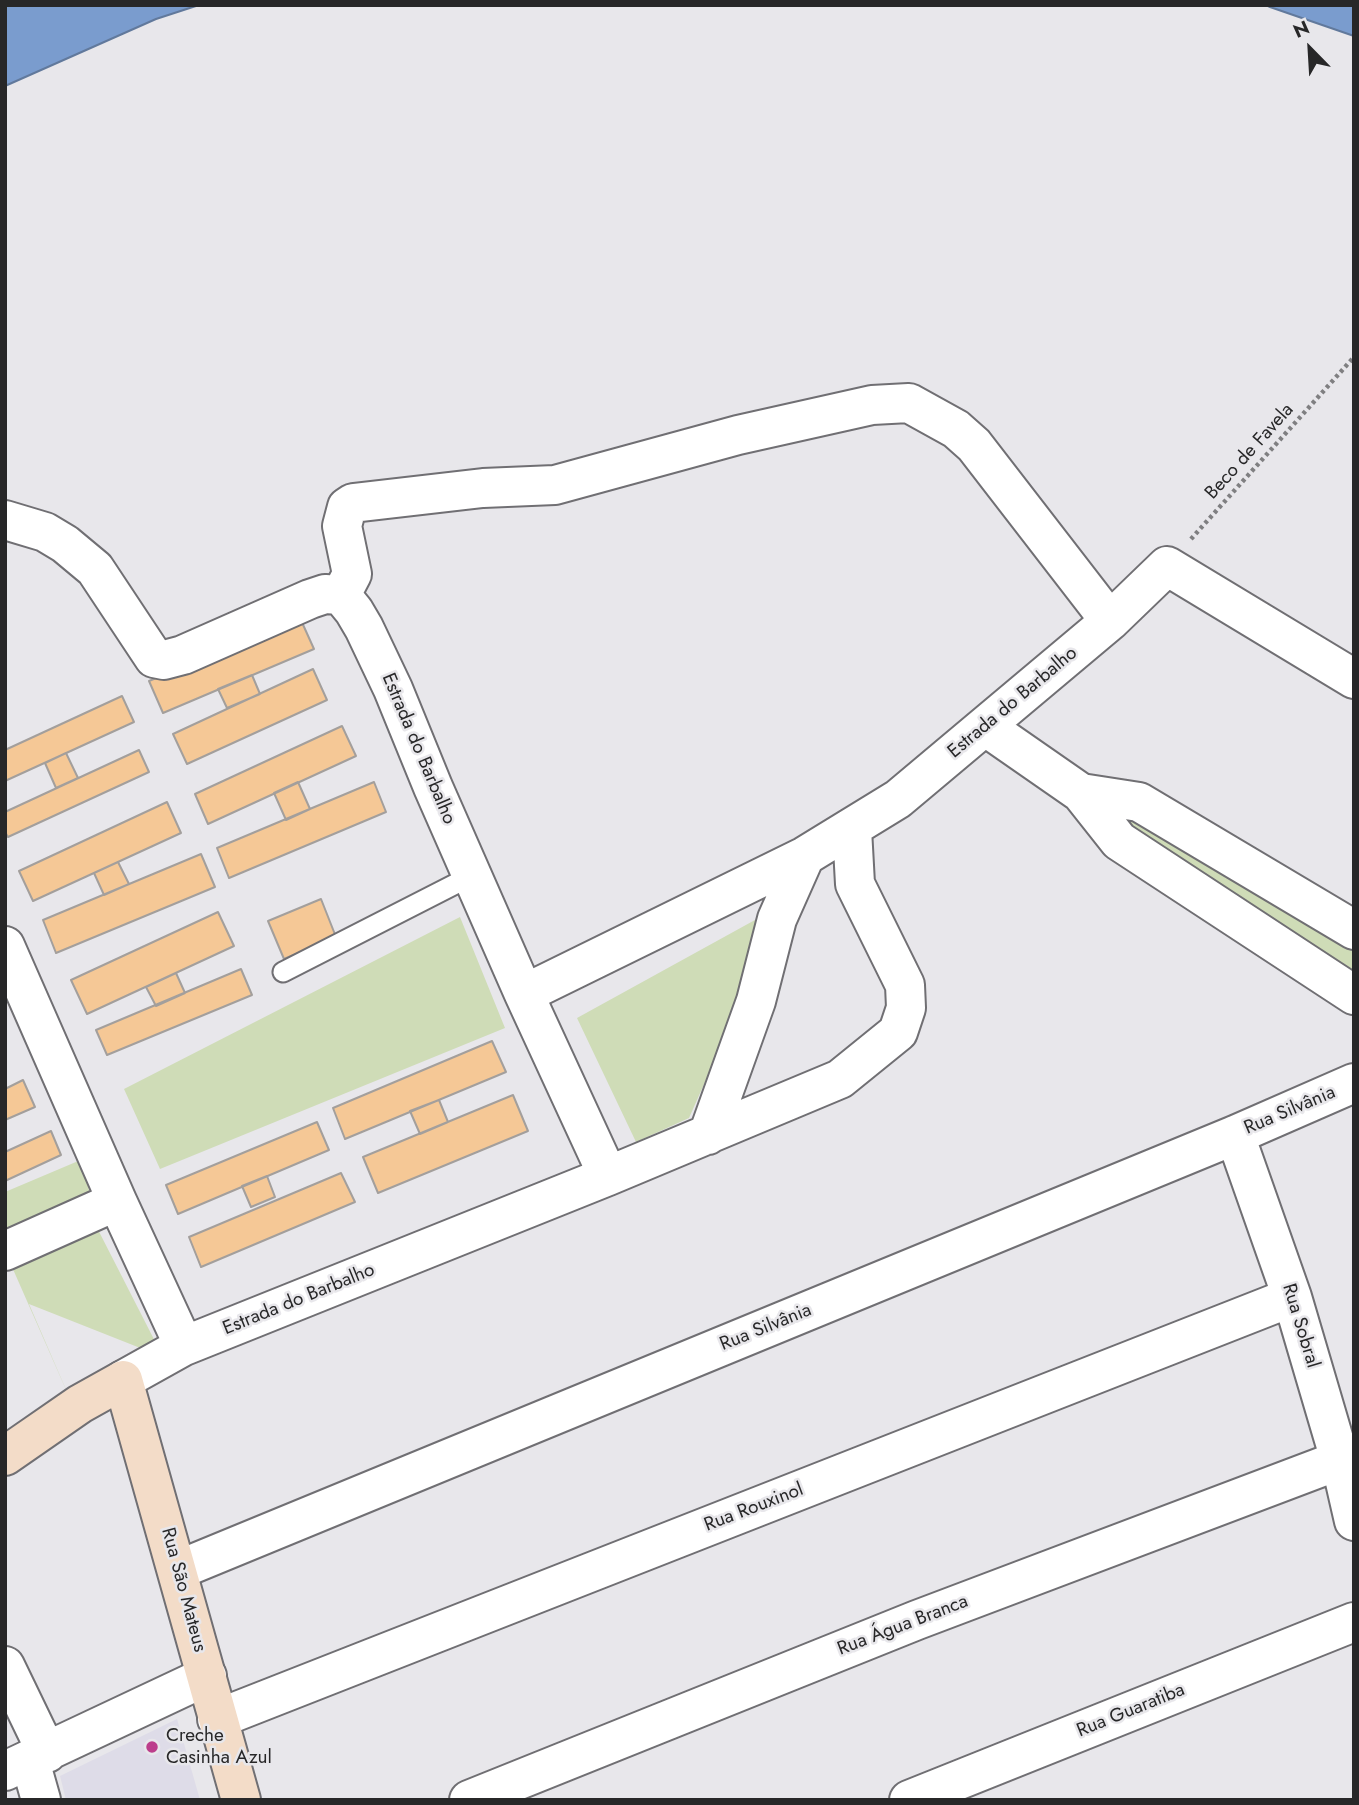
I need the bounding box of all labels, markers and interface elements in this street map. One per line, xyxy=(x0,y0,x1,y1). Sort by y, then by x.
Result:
north arrow xyxy=(1275,14,1345,84)
text: N xyxy=(1289,14,1314,45)
street label: Beco de Favela xyxy=(1201,399,1299,505)
street label: Estrada do Barbalho xyxy=(944,642,1082,764)
street label: Estrada do Barbalho xyxy=(376,670,460,828)
street label: Rua Silvânia xyxy=(1241,1082,1339,1140)
street label: Estrada do Barbalho xyxy=(220,1259,378,1341)
street label: Rua Sobral xyxy=(1276,1281,1324,1371)
street label: Rua Silvânia xyxy=(717,1299,815,1357)
street label: Rua Rouxinol xyxy=(701,1479,807,1537)
street label: Rua São Mateus xyxy=(155,1525,211,1655)
street label: Rua Água Branca xyxy=(834,1591,972,1661)
street label: Rua Guaratiba xyxy=(1074,1679,1188,1743)
place label: Creche Casinha Azul xyxy=(166,1725,272,1769)
marker: Creche Casinha Azul xyxy=(144,1739,160,1755)

